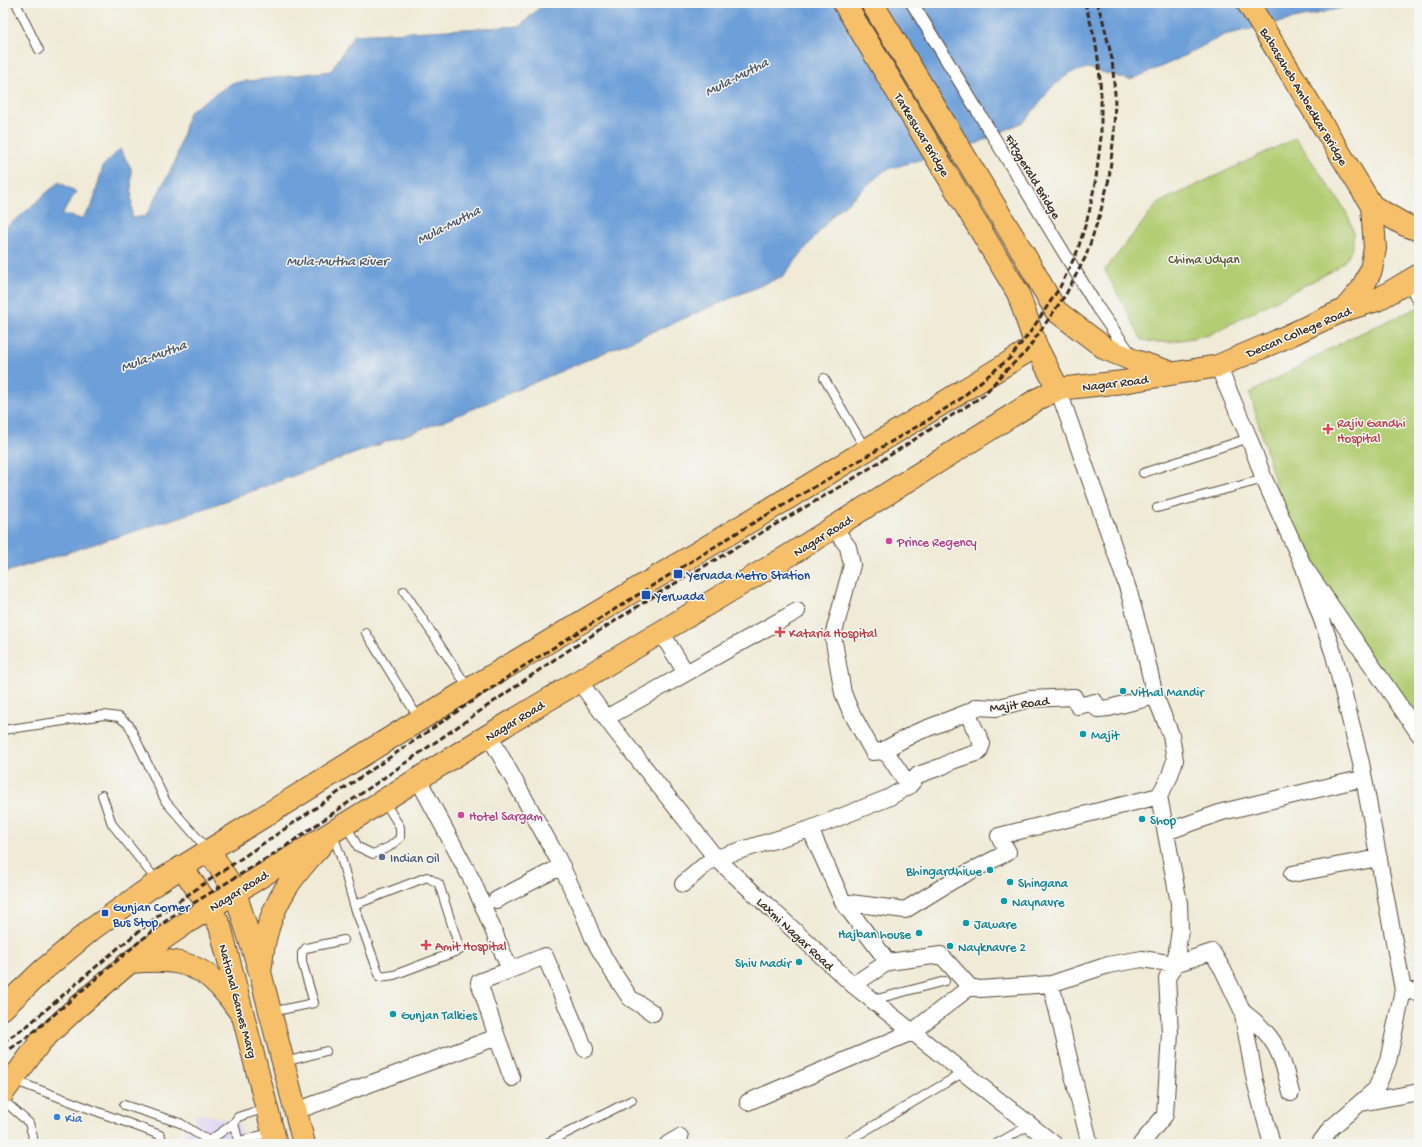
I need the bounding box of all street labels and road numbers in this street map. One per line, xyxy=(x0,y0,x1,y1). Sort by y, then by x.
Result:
street label: Babasaheb Ambedkar Bridge xyxy=(1255,25,1350,169)
street label: Tarkeswar Bridge xyxy=(889,90,952,180)
street label: Fitzgerald Bridge xyxy=(1000,132,1063,222)
street label: Deccan College Road xyxy=(1243,304,1355,363)
street label: Nagar Road xyxy=(1081,373,1151,396)
street label: Nagar Road xyxy=(791,512,857,561)
street label: Majit Road xyxy=(989,694,1051,717)
street label: Nagar Road xyxy=(483,698,549,746)
street label: Nagar Road xyxy=(207,867,273,916)
street label: Laxmi Nagar Road xyxy=(752,895,837,975)
street label: National Games Marg xyxy=(214,943,259,1060)

